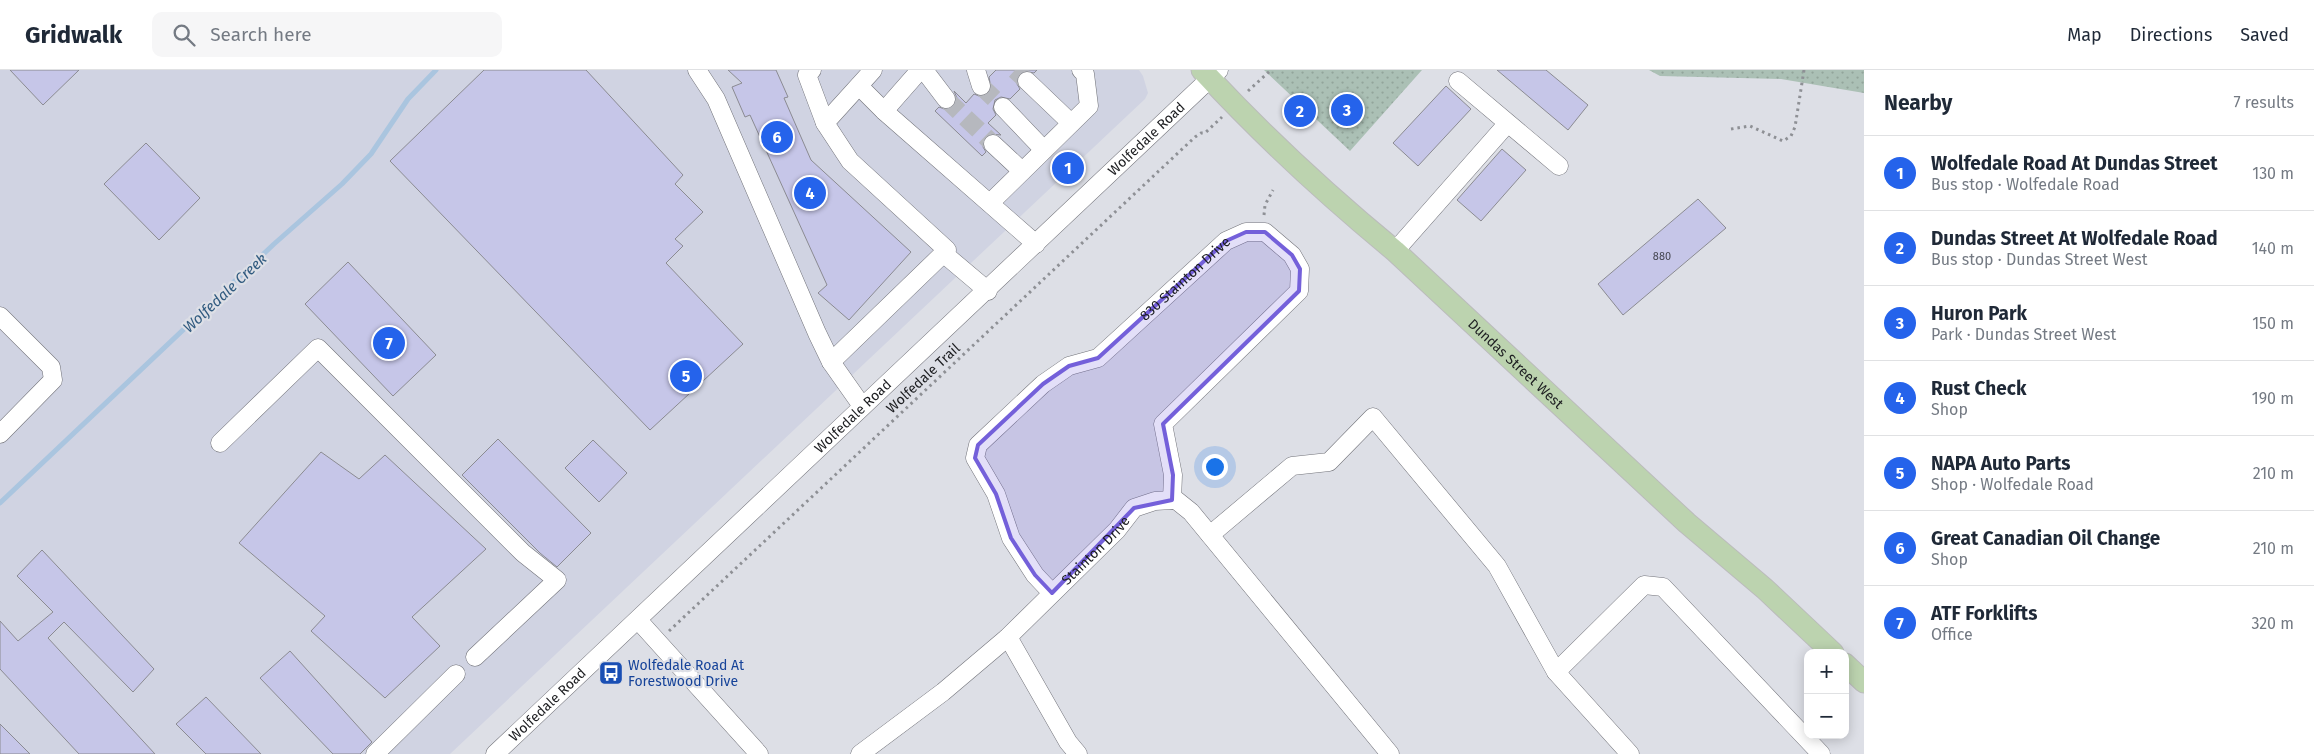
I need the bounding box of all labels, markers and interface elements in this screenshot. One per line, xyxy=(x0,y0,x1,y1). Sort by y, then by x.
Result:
search box xyxy=(152,12,502,57)
text: Gridwalk xyxy=(25,21,122,49)
icon: search xyxy=(170,21,198,49)
text: Search here xyxy=(210,23,312,46)
text: Map xyxy=(2067,24,2102,46)
text: Directions xyxy=(2130,24,2212,46)
text: Saved xyxy=(2240,24,2289,46)
text: Nearby xyxy=(1884,90,1952,116)
pin: 3 xyxy=(1331,91,1363,129)
pin: 2 xyxy=(1284,92,1316,130)
text: 7 results xyxy=(2234,93,2294,112)
street label: Wolfedale Road xyxy=(1105,99,1189,179)
pin: 6 xyxy=(761,118,793,156)
pin: 1 xyxy=(1052,149,1084,187)
text: Wolfedale Road At Dundas Street xyxy=(1931,152,2218,175)
text: 1 xyxy=(1896,164,1904,183)
text: 130 m xyxy=(2252,164,2294,183)
pin: 4 xyxy=(794,174,826,212)
text: Bus stop · Wolfedale Road xyxy=(1931,175,2120,194)
text: Dundas Street At Wolfedale Road xyxy=(1931,227,2218,250)
street label: 830 Stainton Drive xyxy=(1137,233,1234,324)
text: 2 xyxy=(1896,239,1904,258)
text: 140 m xyxy=(2252,239,2294,258)
water label: Wolfedale Creek xyxy=(179,250,271,336)
house number: 880 xyxy=(1653,250,1671,263)
text: Bus stop · Dundas Street West xyxy=(1931,250,2147,269)
text: Huron Park xyxy=(1931,302,2027,325)
text: 3 xyxy=(1896,314,1904,333)
text: 150 m xyxy=(2252,314,2294,333)
street label: Dundas Street West xyxy=(1464,316,1567,413)
pin: 7 xyxy=(373,324,405,362)
text: Park · Dundas Street West xyxy=(1931,325,2116,344)
street label: Wolfedale Trail xyxy=(883,340,964,417)
pin: 5 xyxy=(670,357,702,395)
street label: Wolfedale Road xyxy=(811,376,895,457)
text: Rust Check xyxy=(1931,377,2026,400)
text: 4 xyxy=(1895,389,1905,408)
text: 190 m xyxy=(2252,389,2294,408)
text: Shop xyxy=(1931,400,1968,419)
text: NAPA Auto Parts xyxy=(1931,452,2070,475)
your location xyxy=(1202,454,1228,480)
text: 5 xyxy=(1896,464,1904,483)
text: 210 m xyxy=(2253,464,2294,483)
text: Shop · Wolfedale Road xyxy=(1931,475,2094,494)
street label: Stainton Drive xyxy=(1058,513,1134,589)
text: Great Canadian Oil Change xyxy=(1931,527,2160,550)
text: 6 xyxy=(1895,539,1905,558)
text: 210 m xyxy=(2253,539,2294,558)
text: Shop xyxy=(1931,550,1968,569)
text: ATF Forklifts xyxy=(1931,602,2037,625)
text: 7 xyxy=(1896,614,1904,633)
text: 320 m xyxy=(2251,614,2294,633)
text: Office xyxy=(1931,625,1973,644)
map controls xyxy=(1804,649,1849,739)
button: + xyxy=(1804,649,1849,694)
place label: Wolfedale Road At Forestwood Drive xyxy=(628,657,745,690)
bus stop icon: Wolfedale Road At Forestwood Drive xyxy=(598,660,624,686)
street label: Wolfedale Road xyxy=(506,665,590,745)
button: − xyxy=(1804,694,1849,739)

